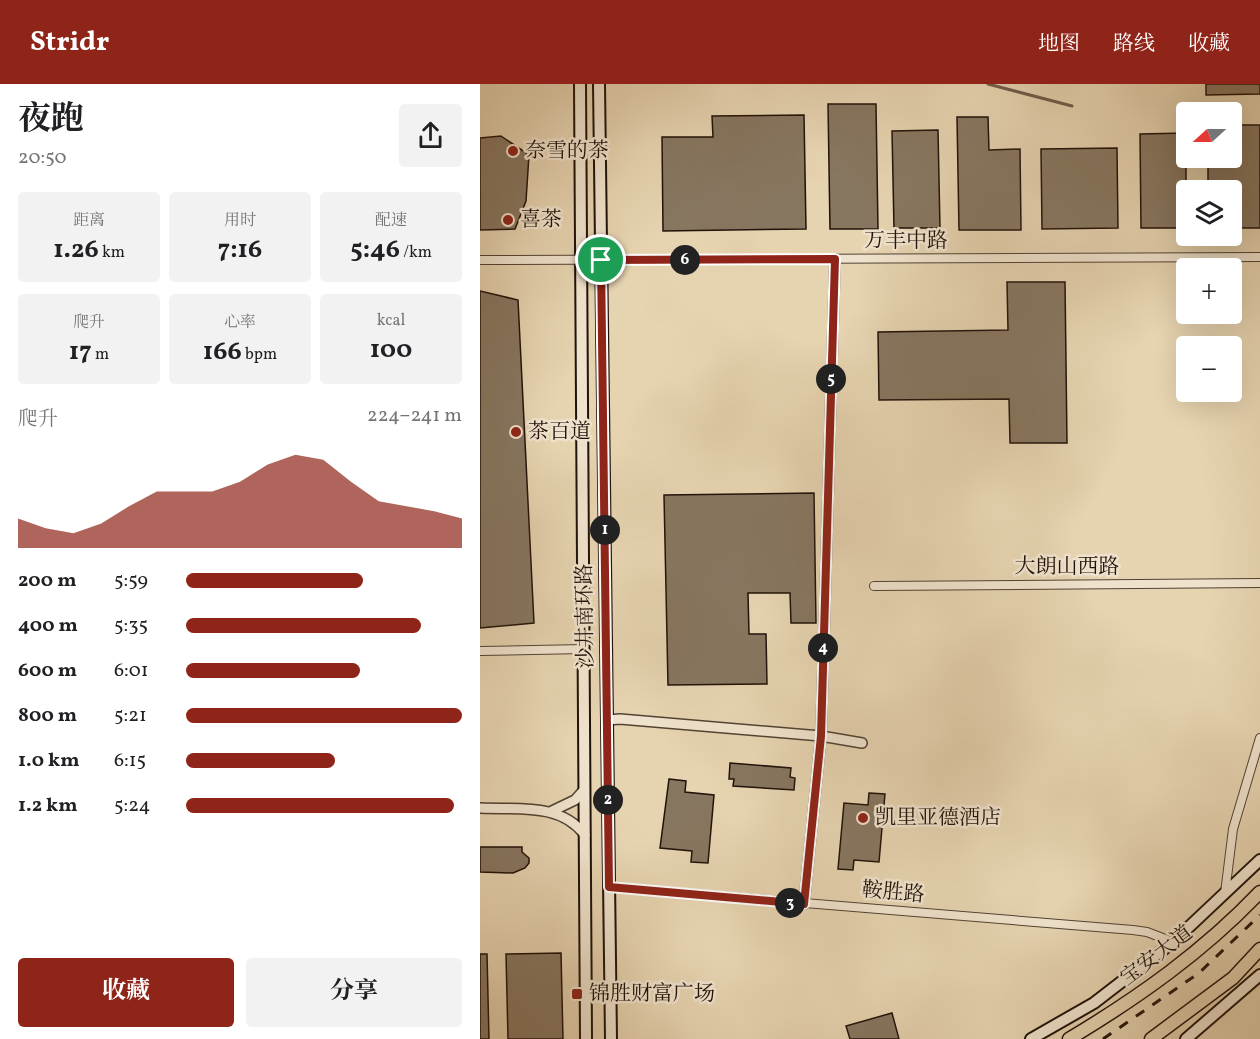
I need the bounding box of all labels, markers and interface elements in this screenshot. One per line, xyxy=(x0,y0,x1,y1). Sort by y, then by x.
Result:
text: Stridr xyxy=(30,23,109,62)
text: 地图 xyxy=(1038,30,1080,59)
text: 路线 xyxy=(1113,30,1155,59)
text: 收藏 xyxy=(1188,30,1230,59)
text: 夜跑 xyxy=(18,98,84,144)
north arrow xyxy=(1176,102,1242,168)
map controls xyxy=(1176,102,1242,402)
button: share xyxy=(399,104,462,167)
place label: 奈雪的茶 xyxy=(525,137,609,166)
text: 20:50 xyxy=(18,144,67,172)
marker: 奈雪的茶 xyxy=(506,144,520,158)
button: layers xyxy=(1176,180,1242,246)
place label: 喜茶 xyxy=(520,206,562,235)
text: 距离 xyxy=(73,210,105,232)
text: 用时 xyxy=(224,210,256,232)
text: 配速 xyxy=(375,210,407,232)
marker: 喜茶 xyxy=(501,213,515,227)
street label: 万丰中路 xyxy=(864,227,948,256)
text: 1.26 xyxy=(53,232,99,268)
text: 7:16 xyxy=(218,232,262,268)
text: 5:46 xyxy=(350,232,400,268)
pin xyxy=(575,234,626,285)
text: km xyxy=(99,242,125,264)
text: /km xyxy=(400,242,432,264)
icon: arrive xyxy=(584,243,617,276)
pin: 6 xyxy=(670,245,700,275)
text: 6 xyxy=(681,249,689,271)
button: + xyxy=(1176,258,1242,324)
text: kcal xyxy=(377,310,405,332)
text: 爬升 xyxy=(73,312,105,334)
text: 心率 xyxy=(224,312,256,334)
text: 100 xyxy=(370,332,412,368)
text: 17 xyxy=(69,334,92,370)
text: 166 xyxy=(203,334,242,370)
button: − xyxy=(1176,336,1242,402)
text: m xyxy=(92,344,109,366)
text: bpm xyxy=(242,344,277,366)
pin: 5 xyxy=(816,364,846,394)
text: 5 xyxy=(827,368,835,390)
text: 224–241 m xyxy=(367,402,462,430)
text: 爬升 xyxy=(18,406,58,434)
place label: 茶百道 xyxy=(528,418,591,447)
marker: 茶百道 xyxy=(509,425,523,439)
pin: 1 xyxy=(590,515,620,545)
text: 1 xyxy=(602,519,608,541)
street label: 大朗山西路 xyxy=(1015,553,1120,582)
street label: 沙井南环路 xyxy=(571,563,601,669)
text: 200 m xyxy=(18,567,76,595)
text: 5:59 xyxy=(114,567,148,595)
text: 400 m xyxy=(18,612,78,640)
text: 5:35 xyxy=(114,612,148,640)
pin: 4 xyxy=(808,633,838,663)
text: 4 xyxy=(818,637,828,659)
text: 600 m xyxy=(18,657,77,685)
text: 6:01 xyxy=(114,657,149,685)
text: 800 m xyxy=(18,702,77,730)
text: 5:21 xyxy=(114,702,147,730)
text: 1.0 km xyxy=(18,747,80,775)
text: 6:15 xyxy=(114,747,146,775)
pin: 2 xyxy=(593,785,623,815)
text: 2 xyxy=(604,789,612,811)
text: 1.2 km xyxy=(18,792,78,820)
text: 5:24 xyxy=(114,792,150,820)
place label: 凯里亚德酒店 xyxy=(875,804,1001,833)
marker: 凯里亚德酒店 xyxy=(856,811,870,825)
street label: 鞍胜路 xyxy=(860,876,926,910)
pin: 3 xyxy=(775,888,805,918)
text: 3 xyxy=(786,892,794,914)
street label: 宝安大道 xyxy=(1115,919,1199,993)
button: 收藏 xyxy=(18,958,234,1027)
button: 分享 xyxy=(246,958,462,1027)
place label: 锦胜财富广场 xyxy=(589,980,715,1009)
marker: 锦胜财富广场 xyxy=(570,987,584,1001)

